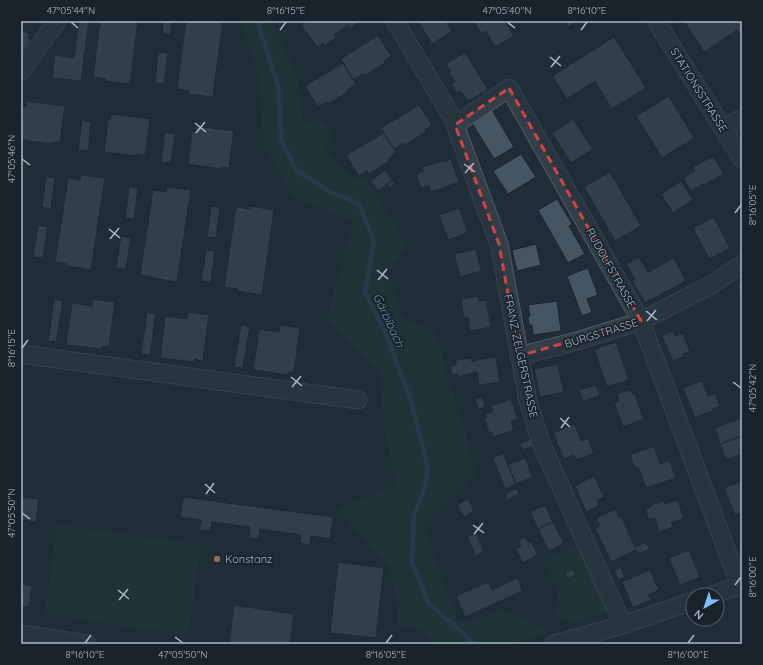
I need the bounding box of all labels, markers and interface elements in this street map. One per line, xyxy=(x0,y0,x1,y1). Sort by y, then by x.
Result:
text: 47°05'44"N xyxy=(47,4,95,17)
text: 8°16'15"E xyxy=(267,4,306,17)
text: 47°05'40"N xyxy=(482,4,532,17)
text: 8°16'10"E xyxy=(568,4,607,17)
street label: STATIONSSTRASSE xyxy=(667,45,731,135)
text: 47°05'46"N xyxy=(5,135,18,183)
text: 8°16'05"E xyxy=(746,184,759,225)
street label: RUDOLFSTRASSE xyxy=(583,225,639,311)
water label: Gärbibach xyxy=(370,291,408,350)
street label: FRANZ-ZELGERSTRASSE xyxy=(501,293,541,419)
street label: BURGSTRASSE xyxy=(563,315,639,351)
text: 8°16'15"E xyxy=(5,328,18,367)
text: 47°05'42"N xyxy=(746,364,759,412)
text: 47°05'50"N xyxy=(5,488,18,538)
place label: Konstanz xyxy=(225,552,272,566)
marker: Konstanz xyxy=(212,554,222,564)
text: 8°16'00"E xyxy=(746,556,759,598)
north arrow xyxy=(685,587,725,627)
text: N xyxy=(691,607,706,623)
text: 8°16'10"E xyxy=(66,648,105,661)
text: 47°05'50"N xyxy=(158,648,208,661)
text: 8°16'05"E xyxy=(366,648,407,661)
text: 8°16'00"E xyxy=(667,648,709,661)

